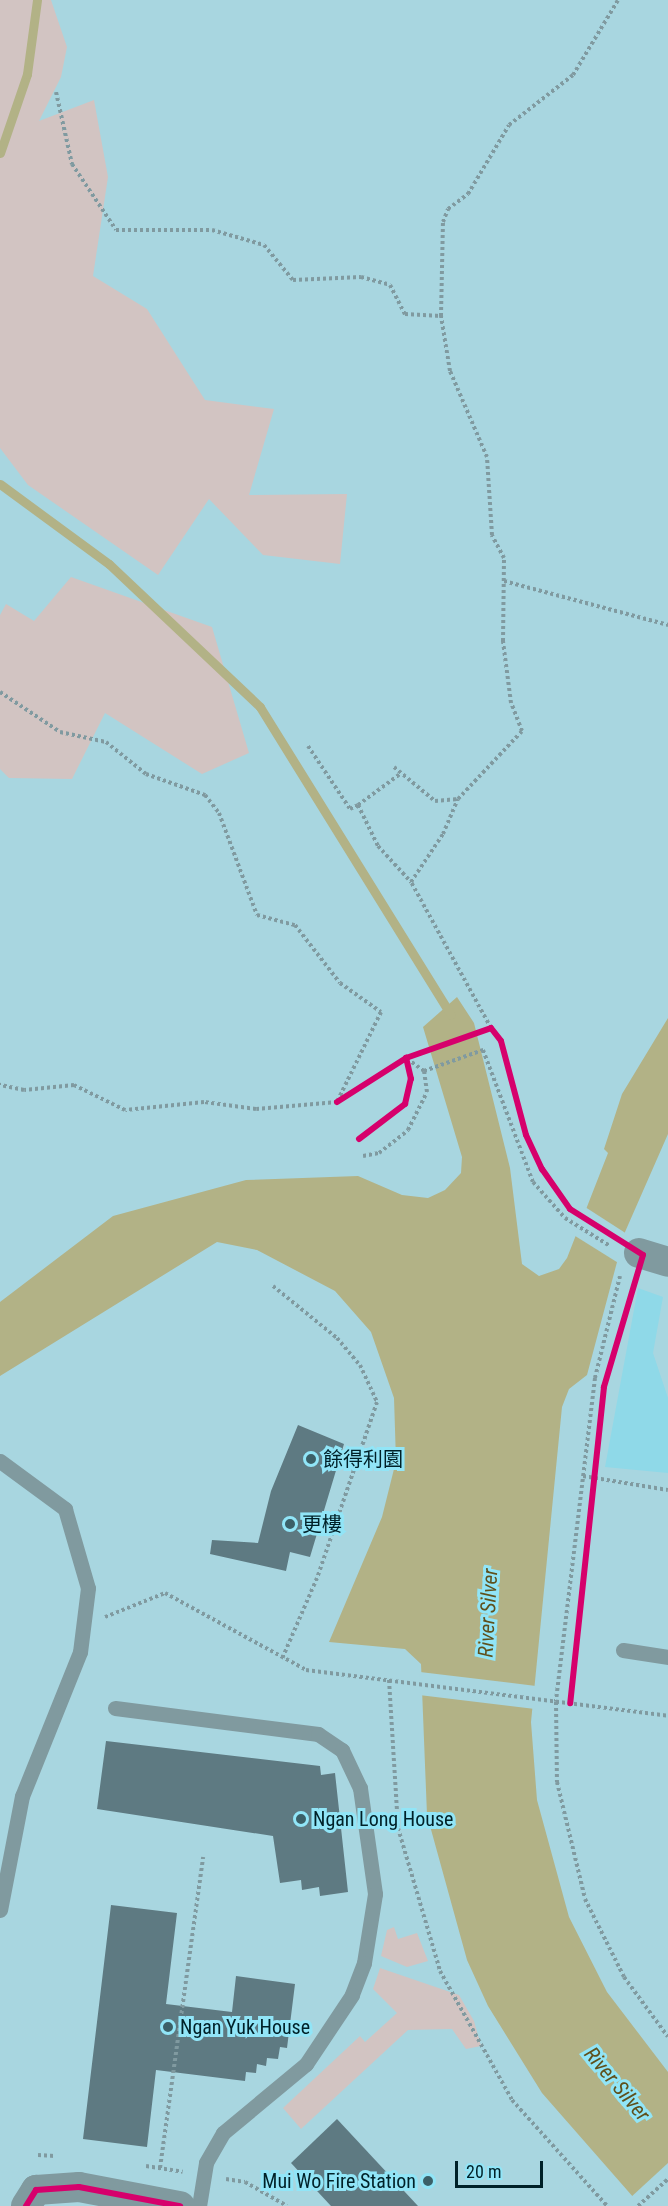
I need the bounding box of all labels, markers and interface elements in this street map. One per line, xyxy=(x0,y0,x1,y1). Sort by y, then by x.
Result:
place label: 餘得利園 xyxy=(323,1447,403,1471)
marker: 餘得利園 xyxy=(304,1452,318,1466)
place label: 更樓 xyxy=(302,1512,342,1536)
marker: 更樓 xyxy=(283,1517,297,1531)
water label: River Silver xyxy=(473,1568,503,1658)
place label: Ngan Long House xyxy=(313,1807,453,1831)
marker: Ngan Long House xyxy=(294,1812,308,1826)
place label: Ngan Yuk House xyxy=(180,2015,310,2039)
marker: Ngan Yuk House xyxy=(161,2020,175,2034)
water label: River Silver xyxy=(579,2042,655,2126)
scale bar xyxy=(458,2149,546,2187)
text: 20 m xyxy=(466,2161,501,2182)
place label: Mui Wo Fire Station xyxy=(262,2169,416,2193)
marker: Mui Wo Fire Station xyxy=(421,2174,435,2188)

